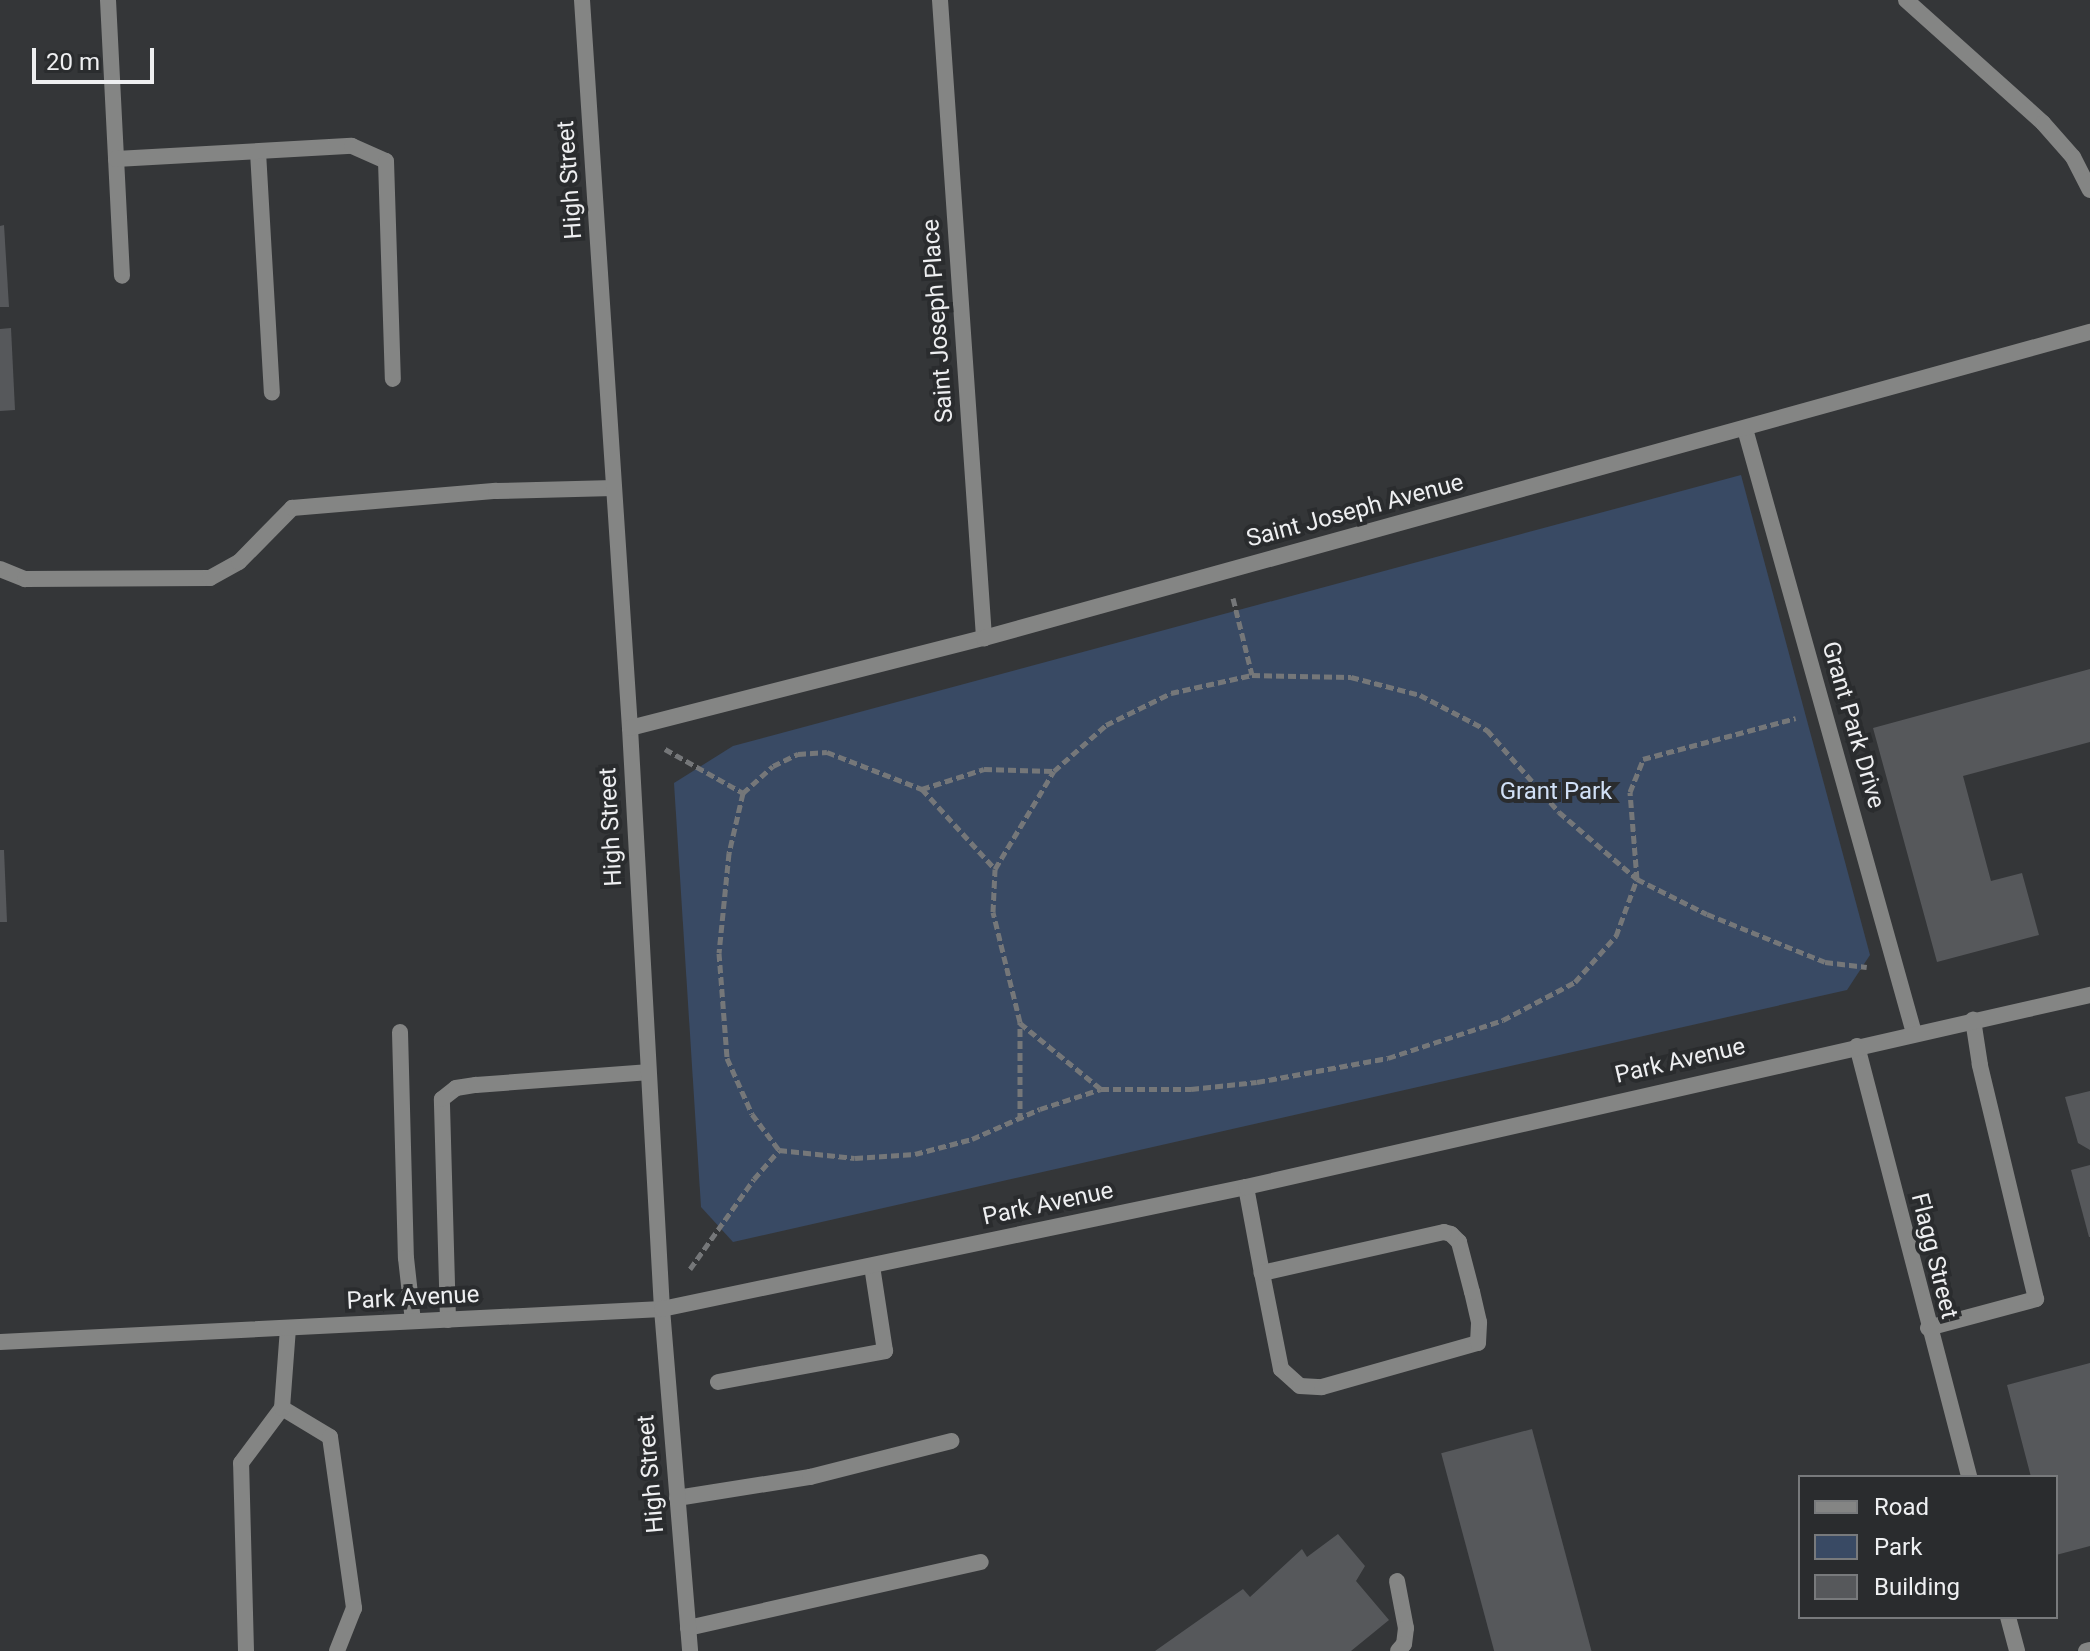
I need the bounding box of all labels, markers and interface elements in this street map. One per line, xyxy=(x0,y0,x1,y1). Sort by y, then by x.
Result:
scale bar xyxy=(36,32,158,82)
text: 20 m xyxy=(46,48,100,76)
street label: High Street xyxy=(551,120,589,240)
street label: Saint Joseph Place xyxy=(917,218,959,424)
street label: Saint Joseph Avenue xyxy=(1243,468,1467,554)
street label: Grant Park Drive xyxy=(1815,638,1891,812)
street label: High Street xyxy=(594,767,628,887)
park label: Grant Park xyxy=(1500,778,1612,806)
street label: Park Avenue xyxy=(1612,1032,1748,1090)
street label: Park Avenue xyxy=(980,1176,1116,1232)
street label: Flagg Street xyxy=(1904,1190,1964,1322)
street label: Park Avenue xyxy=(346,1280,480,1316)
street label: High Street xyxy=(631,1414,671,1534)
legend xyxy=(1798,1475,2058,1619)
text: Road xyxy=(1874,1493,1929,1521)
text: Park xyxy=(1874,1533,1922,1561)
text: Building xyxy=(1874,1573,1960,1601)

